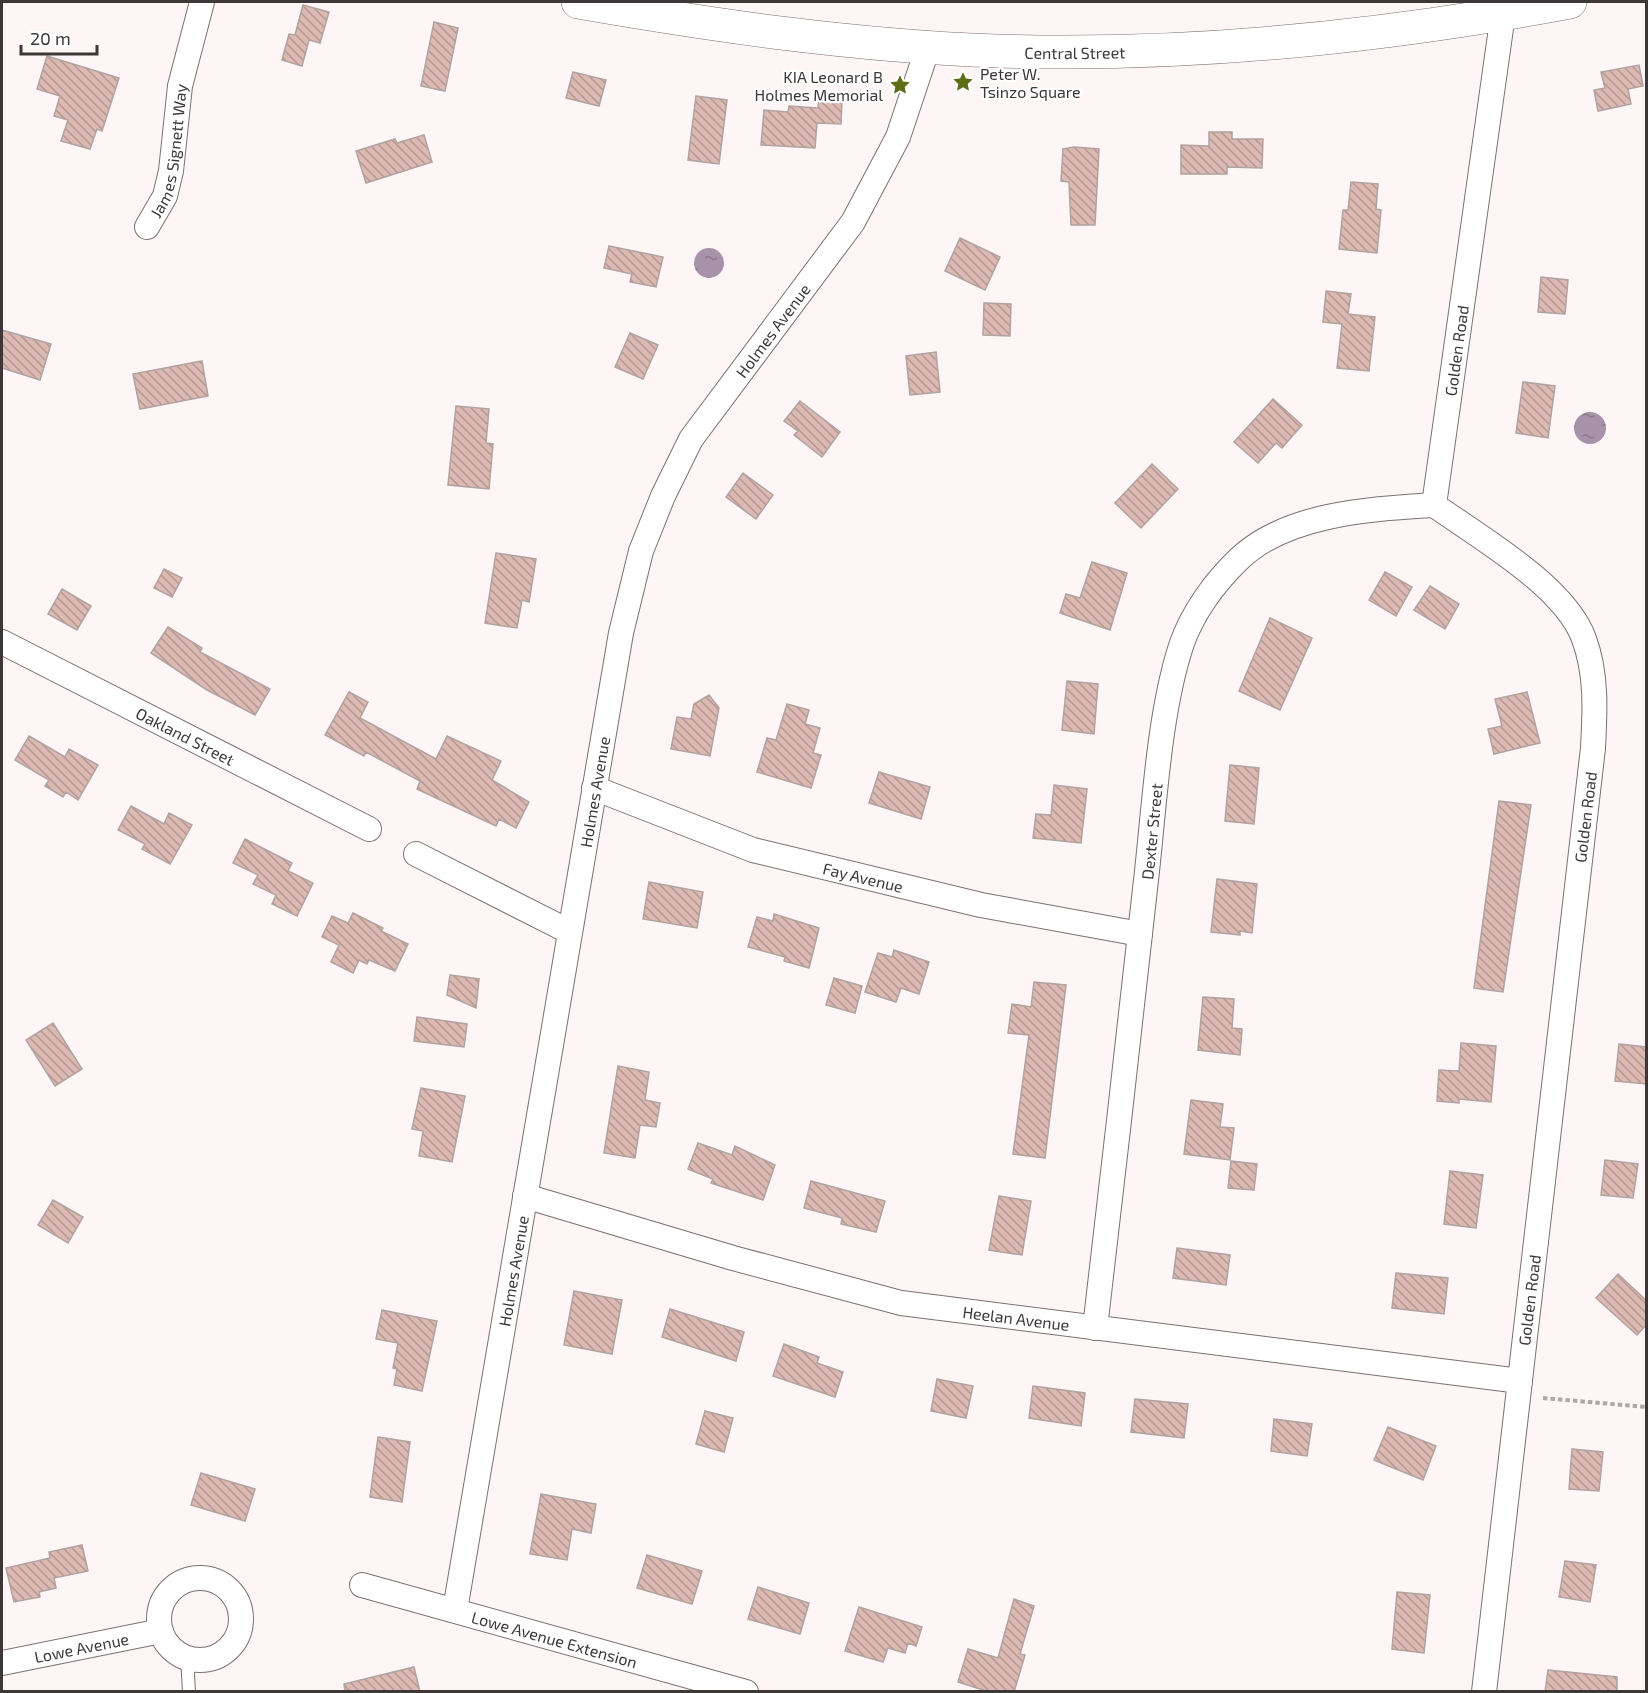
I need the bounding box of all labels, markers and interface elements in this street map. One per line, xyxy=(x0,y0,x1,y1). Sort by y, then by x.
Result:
scale bar xyxy=(21,18,98,56)
text: 20 m xyxy=(30,27,71,49)
street label: Central Street xyxy=(1024,42,1125,62)
place label: Peter W. Tsinzo Square xyxy=(980,64,1081,101)
place label: KIA Leonard B Holmes Memorial xyxy=(755,67,883,104)
place icon: Peter W. Tsinzo Square xyxy=(951,70,975,94)
place icon: KIA Leonard B Holmes Memorial xyxy=(888,73,912,97)
street label: James Signett Way xyxy=(145,82,190,221)
street label: Holmes Avenue xyxy=(731,280,813,381)
street label: Golden Road xyxy=(1440,304,1471,397)
street label: Oakland Street xyxy=(133,703,238,768)
street label: Holmes Avenue xyxy=(575,735,613,849)
street label: Golden Road xyxy=(1570,770,1600,864)
street label: Dexter Street xyxy=(1137,782,1165,880)
street label: Fay Avenue xyxy=(821,858,905,895)
street label: Holmes Avenue xyxy=(494,1214,531,1328)
street label: Golden Road xyxy=(1514,1253,1544,1347)
street label: Heelan Avenue xyxy=(962,1301,1071,1334)
street label: Lowe Avenue Extension xyxy=(470,1607,640,1671)
street label: Lowe Avenue xyxy=(33,1628,130,1666)

